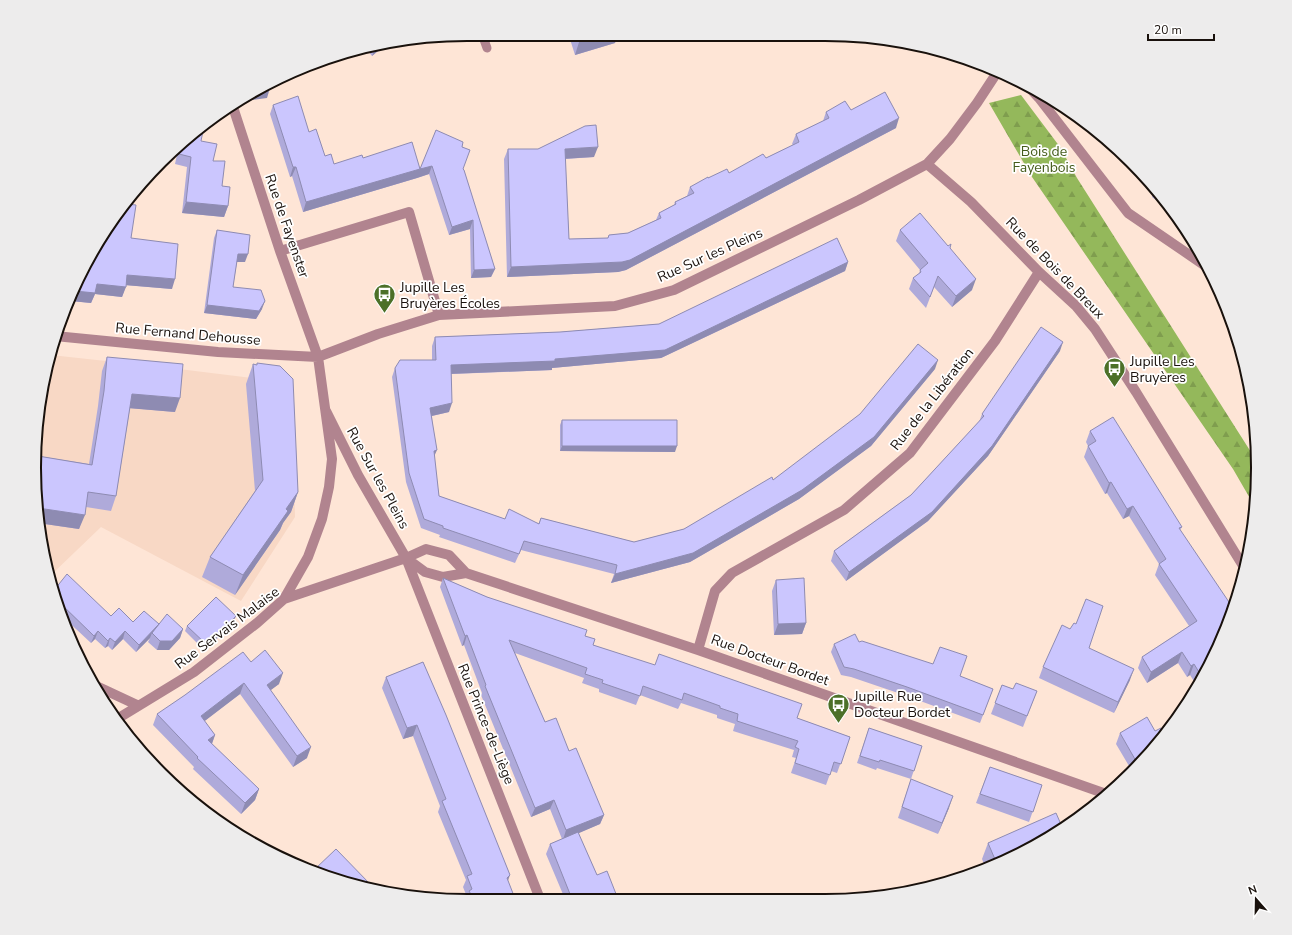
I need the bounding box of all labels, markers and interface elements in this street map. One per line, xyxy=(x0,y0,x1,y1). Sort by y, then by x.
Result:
scale bar xyxy=(1148,16,1214,42)
text: 20 m xyxy=(1154,22,1182,38)
park label: Bois de Fayenbois xyxy=(1012,142,1076,177)
street label: Rue de Fayenster xyxy=(260,172,314,280)
street label: Rue de Bois de Breux xyxy=(1001,213,1109,323)
street label: Rue Sur les Pleins xyxy=(654,223,766,287)
place label: Jupille Les Bruyères Écoles xyxy=(399,278,500,313)
bus stop icon: Jupille Les Bruyères Écoles xyxy=(371,282,397,315)
street label: Rue Fernand Dehousse xyxy=(115,318,261,350)
street label: Rue de la Libération xyxy=(886,344,978,454)
place label: Jupille Les Bruyères xyxy=(1129,352,1195,387)
bus stop icon: Jupille Les Bruyères xyxy=(1101,356,1127,389)
street label: Rue Sur les Pleins xyxy=(342,424,414,532)
street label: Rue Servais Malaise xyxy=(171,582,283,674)
street label: Rue Docteur Bordet xyxy=(708,630,832,690)
street label: Rue Prince-de-Liège xyxy=(453,661,519,787)
place label: Jupille Rue Docteur Bordet xyxy=(853,687,950,722)
bus stop icon: Jupille Rue Docteur Bordet xyxy=(825,691,851,724)
north arrow xyxy=(1236,879,1276,919)
text: N xyxy=(1246,882,1259,899)

